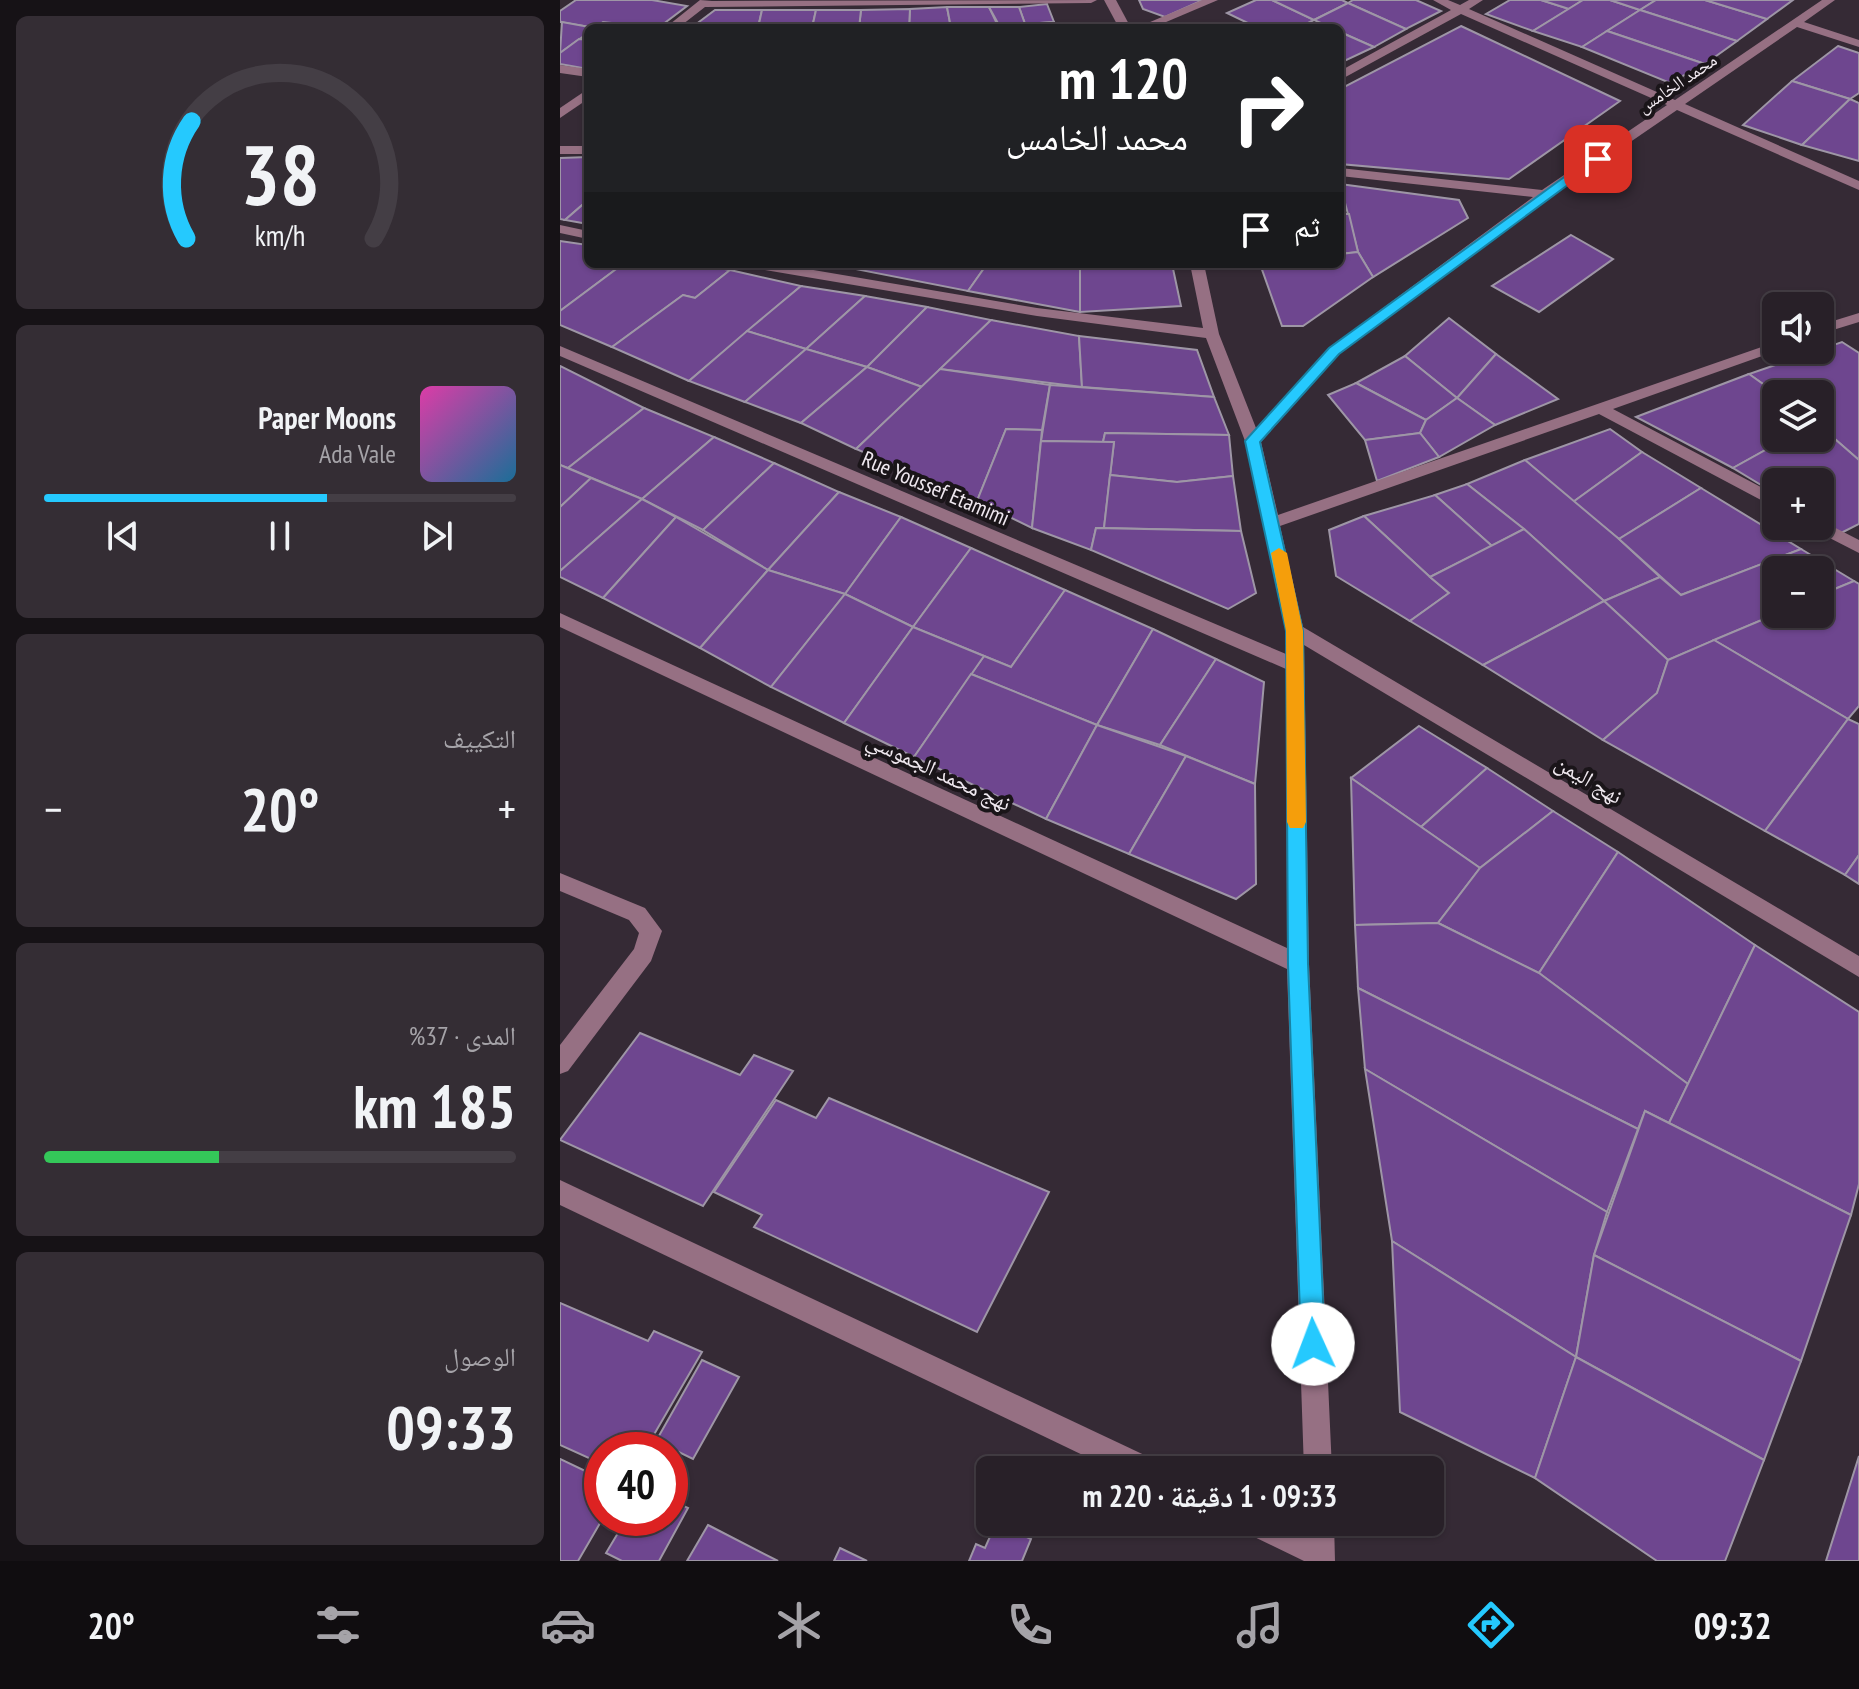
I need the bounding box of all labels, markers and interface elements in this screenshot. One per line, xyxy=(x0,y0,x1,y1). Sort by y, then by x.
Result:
text: 120 m xyxy=(1059,42,1188,114)
street label: محمد الخامس xyxy=(1633,48,1721,118)
icon: right xyxy=(1216,56,1320,160)
text: محمد الخامس xyxy=(1006,113,1188,160)
text: 38 xyxy=(240,119,320,227)
pin xyxy=(1564,125,1632,193)
icon: arrive xyxy=(1576,137,1620,181)
text: ثم xyxy=(1294,206,1320,245)
icon: arrive xyxy=(1234,208,1278,252)
text: km/h xyxy=(255,217,305,254)
map controls xyxy=(1762,292,1834,628)
button: sound xyxy=(1762,292,1834,364)
button: layers xyxy=(1762,380,1834,452)
text: Paper Moons xyxy=(258,398,396,437)
text: Ada Vale xyxy=(319,437,396,470)
street label: Rue Youssef Etamimi xyxy=(858,444,1014,532)
button: + xyxy=(1762,468,1834,540)
icon: previous xyxy=(101,514,145,558)
icon: pause xyxy=(258,514,302,558)
icon: next xyxy=(415,514,459,558)
button: − xyxy=(1762,556,1834,628)
text: التكييف xyxy=(443,722,516,755)
street label: نهج محمد الجموسي xyxy=(861,725,1016,820)
street label: نهج اليمن xyxy=(1550,748,1628,810)
text: 20° xyxy=(240,770,320,848)
text: − xyxy=(44,780,62,837)
text: + xyxy=(498,780,516,837)
text: المدى · 37% xyxy=(409,1019,516,1052)
text: 185 km xyxy=(353,1067,516,1145)
position arrow xyxy=(1271,1302,1355,1386)
text: الوصول xyxy=(444,1340,516,1373)
text: 09:33 xyxy=(386,1388,516,1466)
speed limit sign: 40 xyxy=(584,1432,688,1536)
text: 09:33 · 1 دقيقة · 220 m xyxy=(1083,1476,1337,1515)
icon: filters xyxy=(310,1597,366,1653)
icon: car xyxy=(540,1597,596,1653)
icon: climate xyxy=(771,1597,827,1653)
icon: phone xyxy=(1002,1597,1058,1653)
icon: music xyxy=(1232,1597,1288,1653)
icon: directions xyxy=(1463,1597,1519,1653)
text: 20° xyxy=(87,1602,135,1649)
text: 09:32 xyxy=(1694,1602,1772,1649)

